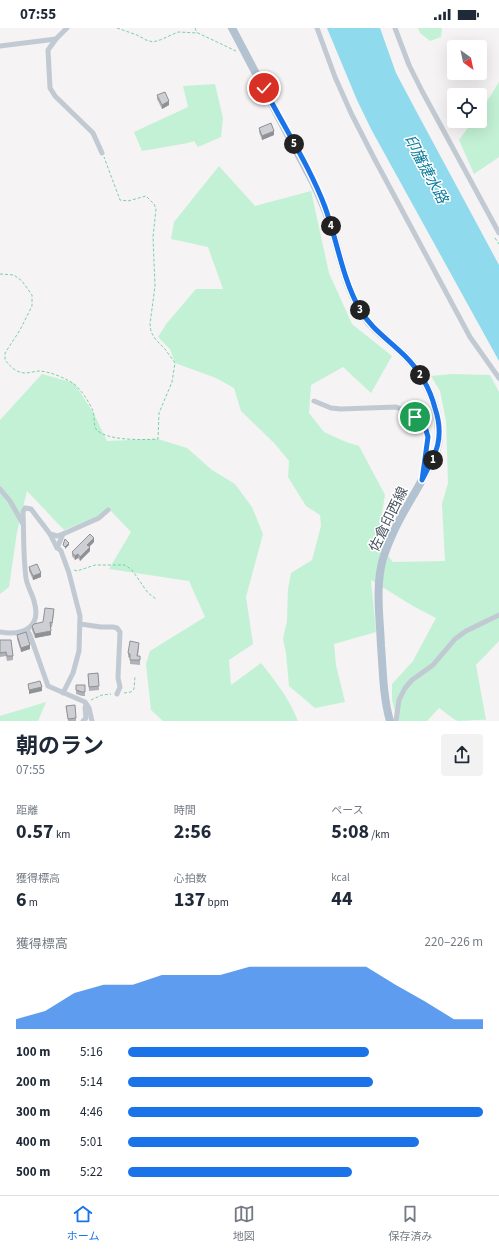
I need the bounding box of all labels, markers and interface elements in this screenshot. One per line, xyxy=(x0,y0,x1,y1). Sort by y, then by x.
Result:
text: 07:55 xyxy=(20,4,56,25)
north arrow xyxy=(447,40,487,80)
map controls xyxy=(447,40,487,128)
pin xyxy=(247,71,281,105)
icon: check xyxy=(253,77,275,99)
button: locate xyxy=(447,88,487,128)
water label: 印旛捷水路 xyxy=(399,131,453,209)
pin: 5 xyxy=(284,134,304,154)
text: 5 xyxy=(291,136,297,151)
pin: 4 xyxy=(321,216,341,236)
text: 4 xyxy=(328,218,334,233)
pin: 3 xyxy=(350,300,370,320)
text: 3 xyxy=(357,302,363,317)
pin: 2 xyxy=(410,365,430,385)
text: 2 xyxy=(417,367,423,382)
pin xyxy=(398,400,432,434)
icon: arrive xyxy=(404,406,426,428)
pin: 1 xyxy=(423,450,443,470)
text: 1 xyxy=(430,452,436,467)
street label: 佐倉印西線 xyxy=(365,484,413,555)
text: 朝のラン xyxy=(16,730,104,762)
button: share xyxy=(441,734,483,776)
text: 07:55 xyxy=(16,761,45,779)
text: 距離 xyxy=(16,803,38,818)
text: 時間 xyxy=(174,803,196,818)
text: ペース xyxy=(331,803,364,818)
text: 0.57 xyxy=(16,818,54,846)
text: 2:56 xyxy=(174,818,211,846)
text: 5:08 xyxy=(331,818,369,846)
text: km xyxy=(54,827,70,842)
text: /km xyxy=(369,827,390,842)
text: kcal xyxy=(331,870,350,885)
text: 獲得標高 xyxy=(16,871,60,886)
text: 心拍数 xyxy=(174,871,207,886)
text: 44 xyxy=(331,885,352,913)
text: 6 xyxy=(16,886,27,914)
text: 137 xyxy=(174,886,205,914)
text: m xyxy=(27,895,38,910)
text: bpm xyxy=(205,895,229,910)
text: 220–226 m xyxy=(425,933,483,951)
text: 獲得標高 xyxy=(16,935,68,953)
text: 100 m xyxy=(16,1043,50,1061)
text: 5:16 xyxy=(80,1043,103,1061)
text: 200 m xyxy=(16,1073,50,1091)
text: 5:14 xyxy=(80,1073,103,1091)
text: 300 m xyxy=(16,1103,50,1121)
text: 4:46 xyxy=(80,1103,103,1121)
text: 400 m xyxy=(16,1133,50,1151)
text: 5:01 xyxy=(80,1133,103,1151)
text: 500 m xyxy=(16,1163,50,1181)
text: 5:22 xyxy=(80,1163,103,1181)
tab: ホーム xyxy=(67,1203,99,1244)
tab: 地図 xyxy=(233,1203,255,1244)
tab: 保存済み xyxy=(388,1203,432,1244)

